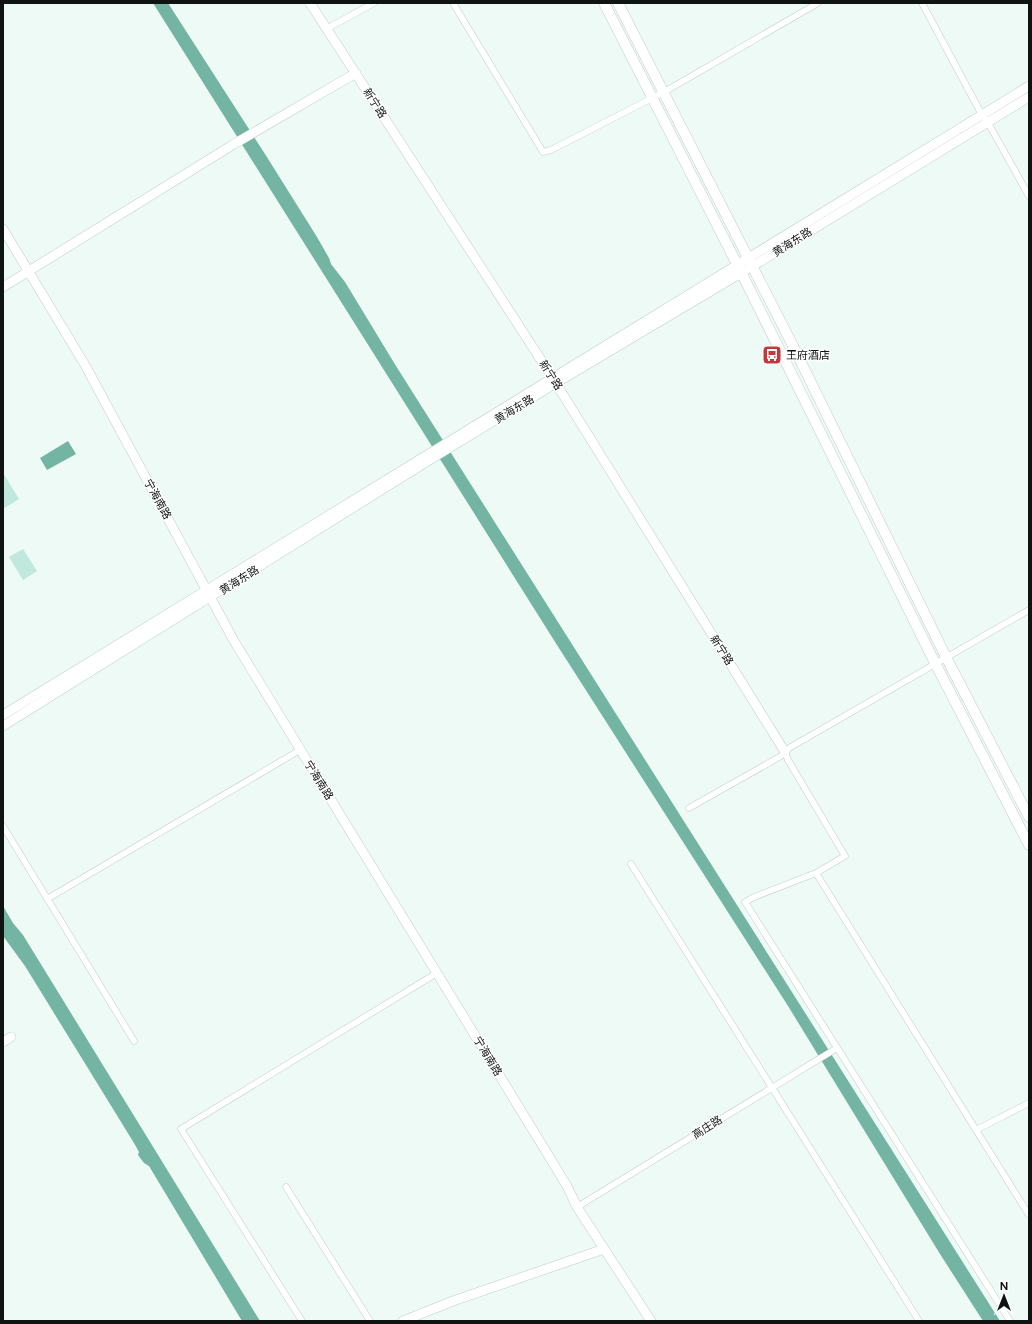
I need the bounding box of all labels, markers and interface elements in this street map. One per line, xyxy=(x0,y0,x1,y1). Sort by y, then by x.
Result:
street label: 新宁路 xyxy=(360,86,389,121)
street label: 黄海东路 xyxy=(770,225,814,260)
bus stop icon: 王府酒店 xyxy=(761,344,783,366)
place label: 王府酒店 xyxy=(786,349,830,362)
street label: 新宁路 xyxy=(536,358,565,393)
street label: 黄海东路 xyxy=(492,393,536,426)
street label: 宁海南路 xyxy=(141,477,174,522)
street label: 黄海东路 xyxy=(217,563,261,598)
street label: 新宁路 xyxy=(707,633,736,668)
street label: 宁海南路 xyxy=(301,758,336,802)
street label: 宁海南路 xyxy=(471,1034,504,1078)
street label: 高庄路 xyxy=(690,1113,725,1142)
north arrow xyxy=(984,1276,1024,1316)
text: N xyxy=(1000,1280,1008,1293)

